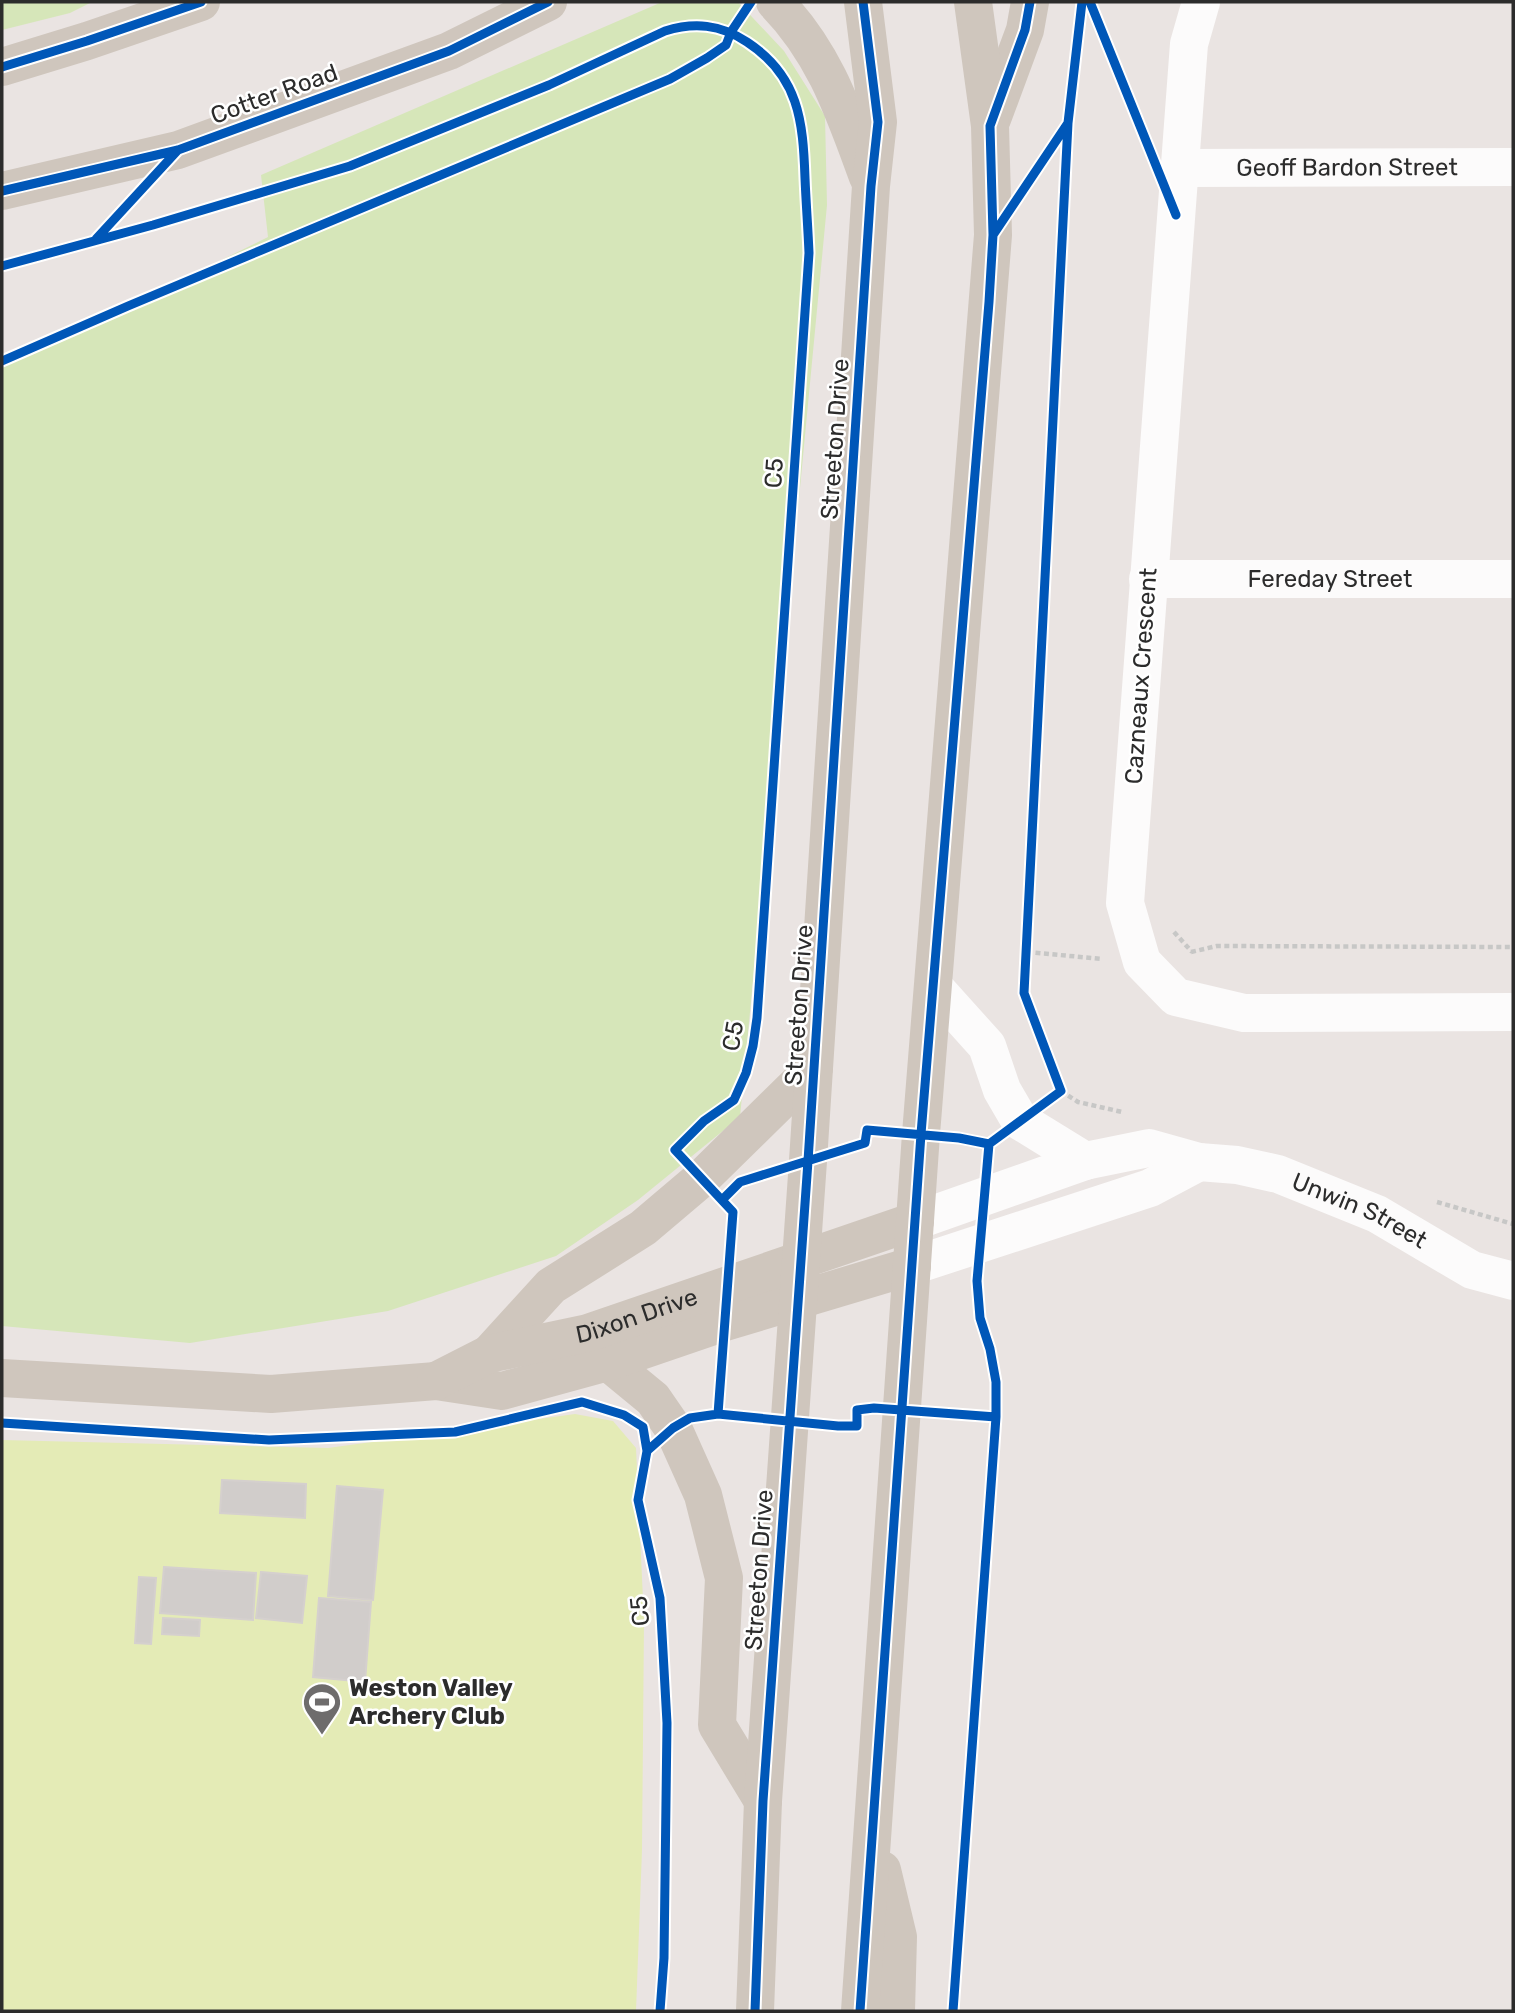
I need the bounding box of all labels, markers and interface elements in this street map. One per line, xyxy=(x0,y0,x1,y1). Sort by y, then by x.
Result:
street label: Cotter Road xyxy=(207,58,341,130)
street label: Geoff Bardon Street xyxy=(1236,153,1458,182)
street label: Streeton Drive xyxy=(815,358,855,520)
street label: C5 xyxy=(759,457,789,489)
street label: Fereday Street xyxy=(1248,565,1412,593)
street label: Cazneaux Crescent xyxy=(1119,567,1163,785)
street label: Streeton Drive xyxy=(779,924,819,1086)
street label: C5 xyxy=(717,1019,749,1053)
street label: Unwin Street xyxy=(1288,1167,1432,1254)
street label: Dixon Drive xyxy=(573,1283,701,1349)
street label: Streeton Drive xyxy=(739,1489,779,1651)
street label: C5 xyxy=(624,1594,656,1628)
place label: Weston Valley Archery Club xyxy=(349,1674,513,1730)
sports icon: Weston Valley Archery Club xyxy=(301,1681,343,1736)

